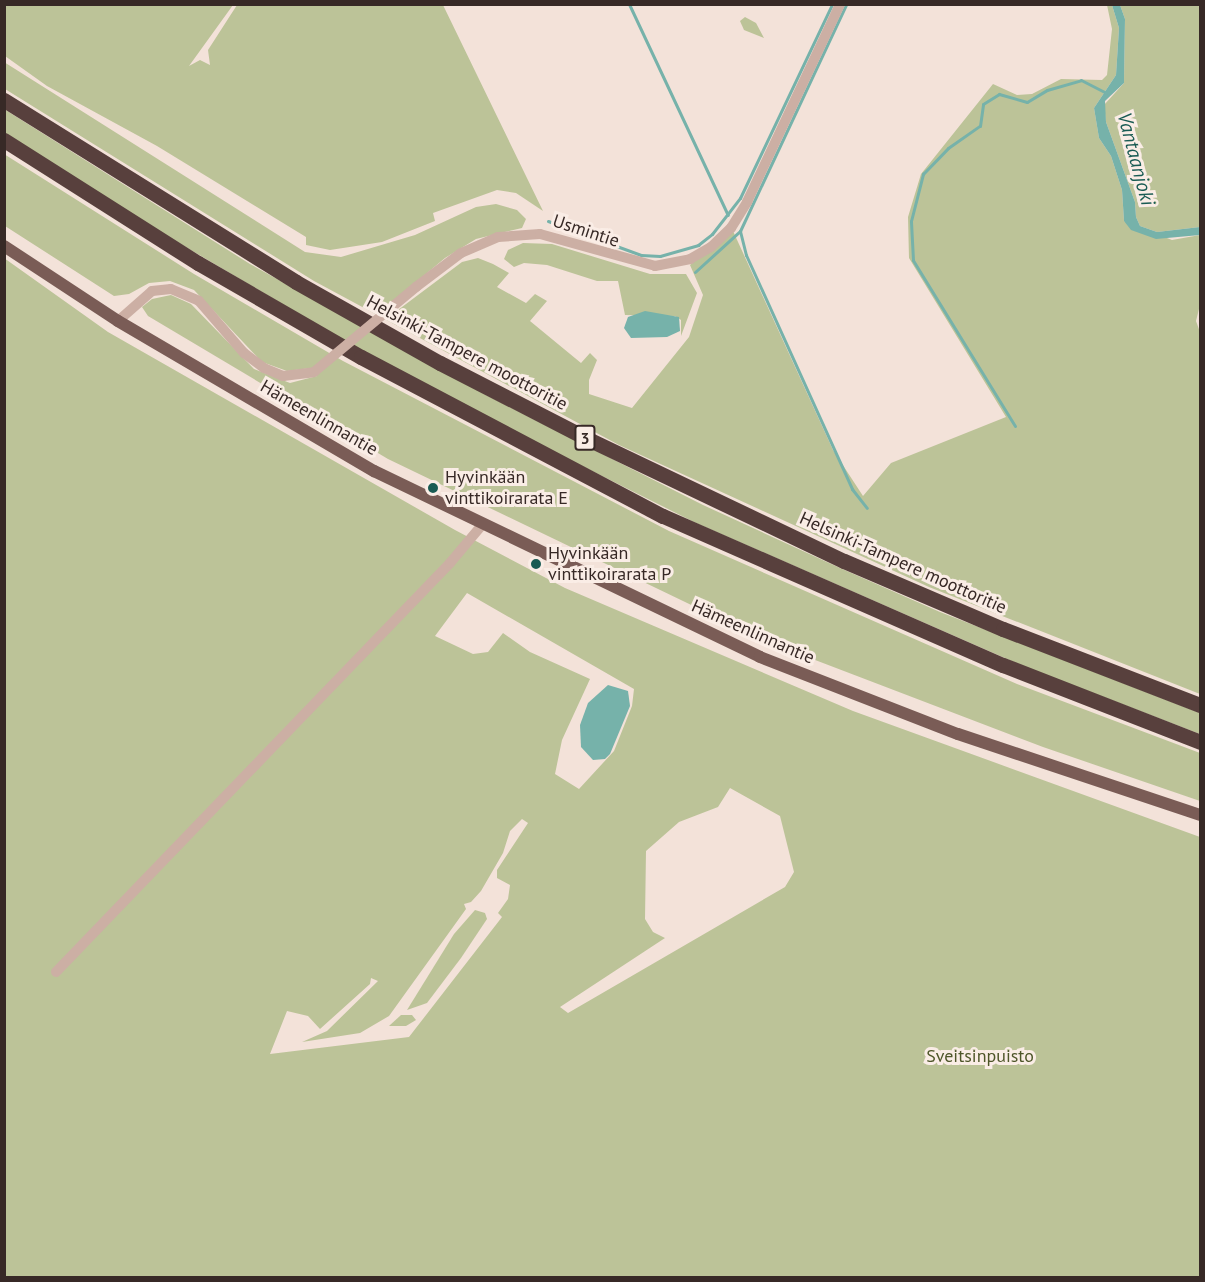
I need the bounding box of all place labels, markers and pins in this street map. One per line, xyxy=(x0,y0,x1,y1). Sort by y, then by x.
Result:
place label: Hyvinkään vinttikoirarata E xyxy=(445,467,568,510)
marker: Hyvinkään vinttikoirarata E xyxy=(426,481,440,495)
place label: Hyvinkään vinttikoirarata P xyxy=(548,543,671,586)
marker: Hyvinkään vinttikoirarata P xyxy=(529,557,543,571)

